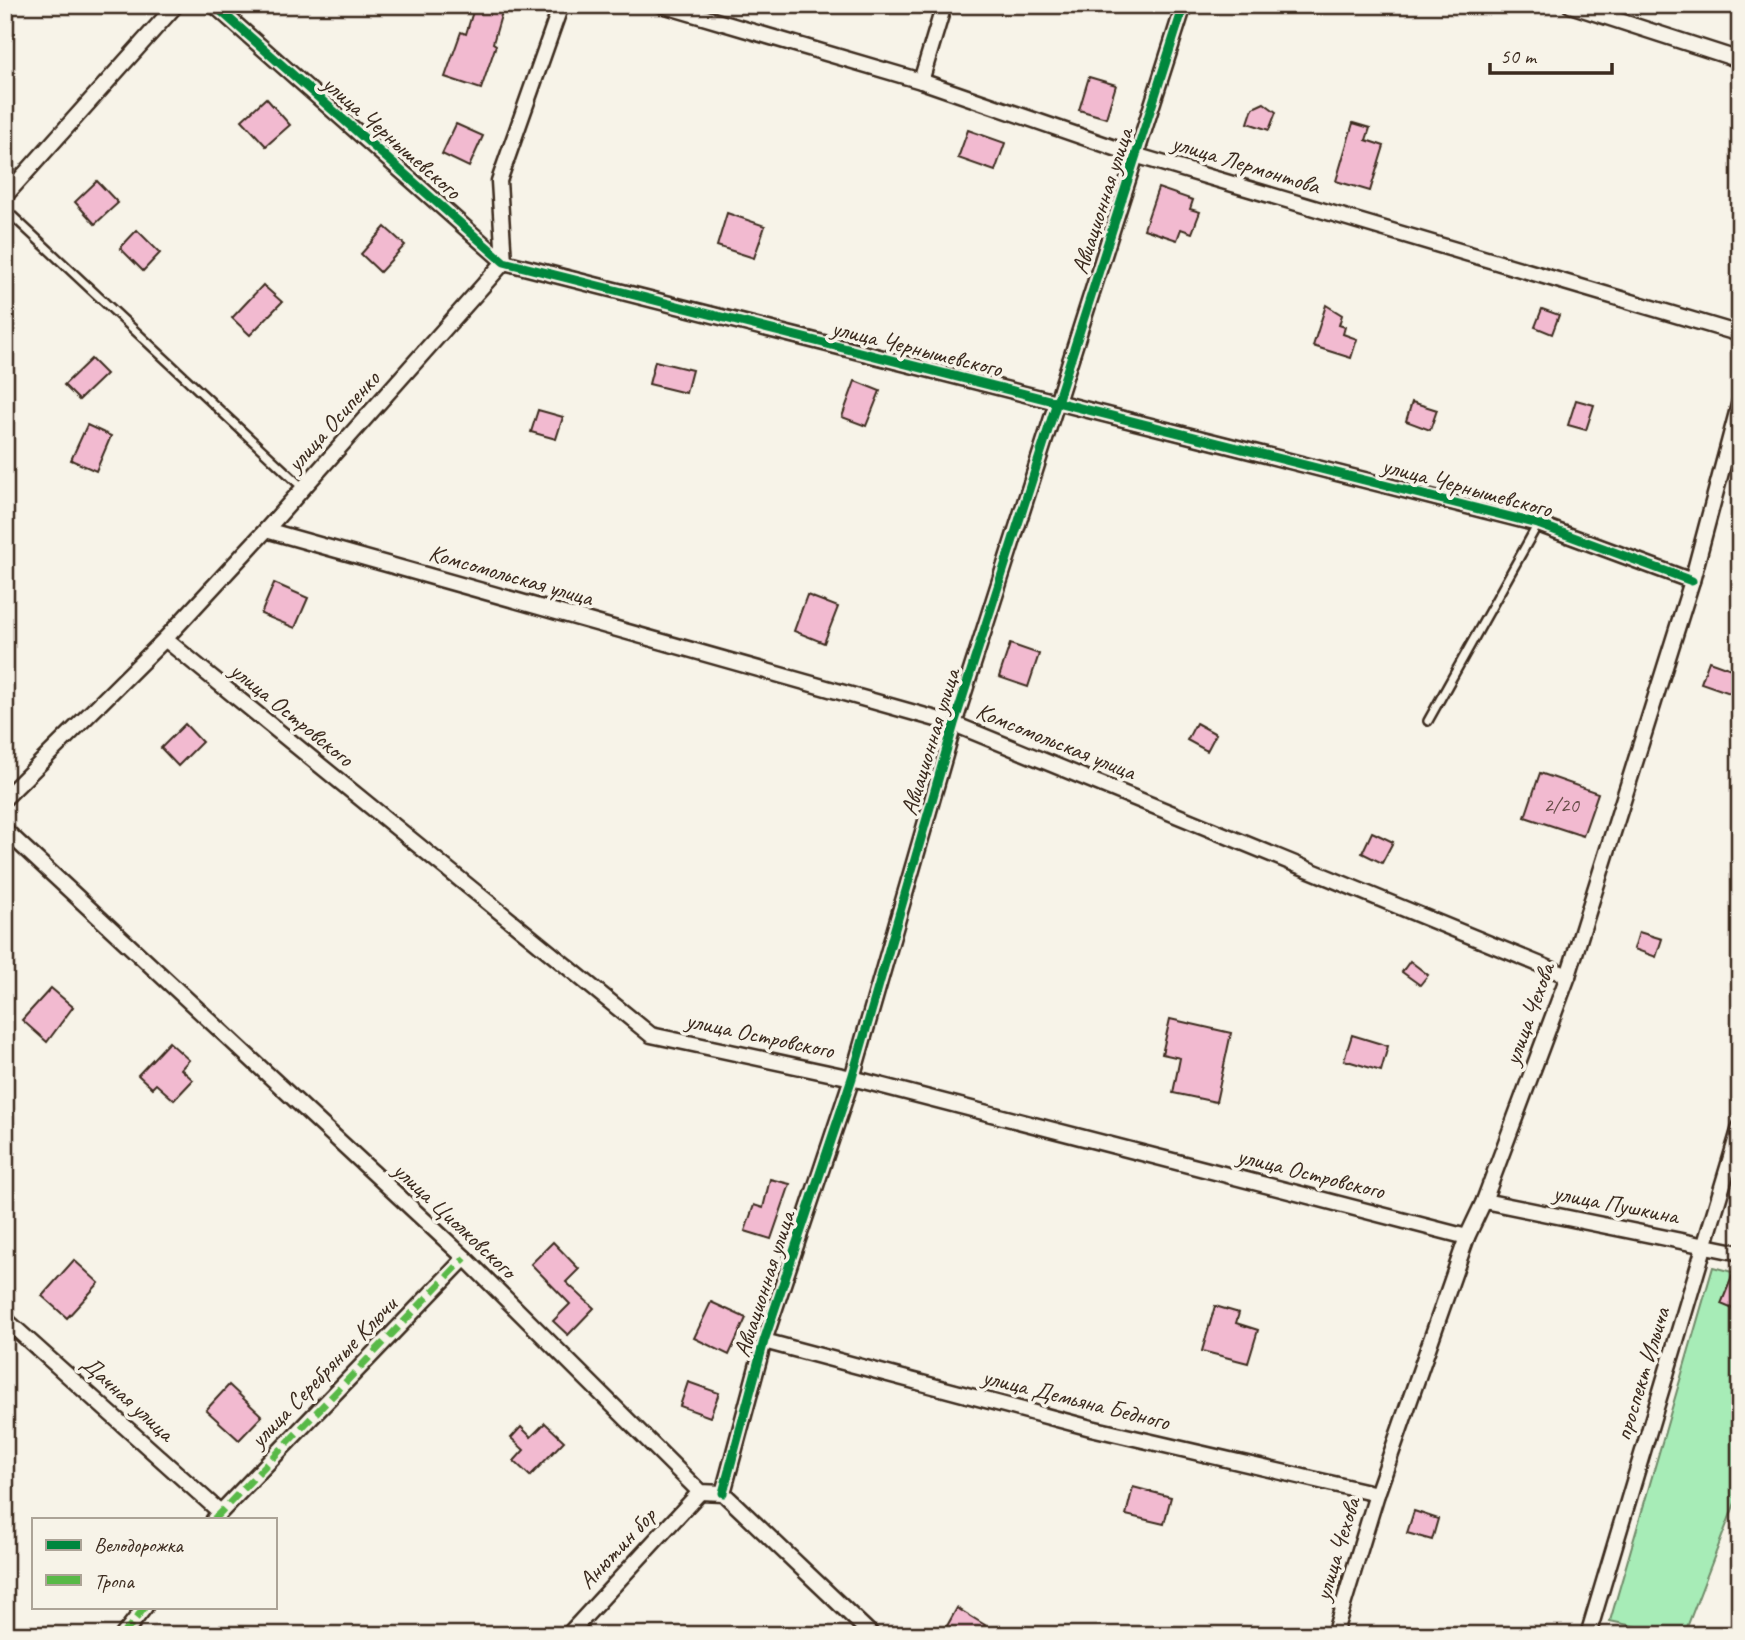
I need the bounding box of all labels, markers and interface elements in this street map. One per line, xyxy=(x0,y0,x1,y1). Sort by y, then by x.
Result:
scale bar xyxy=(1490,32,1612,76)
text: 50 m xyxy=(1500,43,1538,69)
street label: улица Чернышевского xyxy=(315,67,469,206)
street label: Авиационная улица xyxy=(1064,122,1140,278)
street label: улица Лермонтова xyxy=(1166,127,1325,201)
street label: улица Чернышевского xyxy=(827,312,1007,384)
street label: улица Осипенко xyxy=(278,363,387,479)
street label: улица Чернышевского xyxy=(1377,449,1557,524)
street label: Комсомольская улица xyxy=(426,537,598,613)
street label: улица Островского xyxy=(223,654,361,774)
street label: Авиационная улица xyxy=(893,663,967,819)
street label: Комсомольская улица xyxy=(972,695,1141,787)
house number: 2/20 xyxy=(1543,792,1580,818)
street label: улица Чехова xyxy=(1496,957,1562,1071)
street label: улица Островского xyxy=(681,1004,838,1066)
street label: улица Островского xyxy=(1232,1140,1389,1206)
street label: улица Циолковского xyxy=(386,1154,525,1287)
street label: улица Пушкина xyxy=(1549,1177,1683,1231)
street label: Авиационная улица xyxy=(726,1205,802,1361)
street label: улица Серебряные Ключи xyxy=(242,1288,405,1455)
street label: проспект Ильича xyxy=(1608,1303,1677,1444)
street label: Дачная улица xyxy=(75,1348,182,1449)
street label: улица Демьяна Бедного xyxy=(978,1361,1174,1437)
street label: улица Чехова xyxy=(1307,1492,1367,1606)
street label: Анютин бор xyxy=(572,1500,664,1595)
legend xyxy=(32,1518,276,1608)
text: Велодорожка xyxy=(94,1532,184,1558)
text: Тропа xyxy=(94,1568,135,1594)

